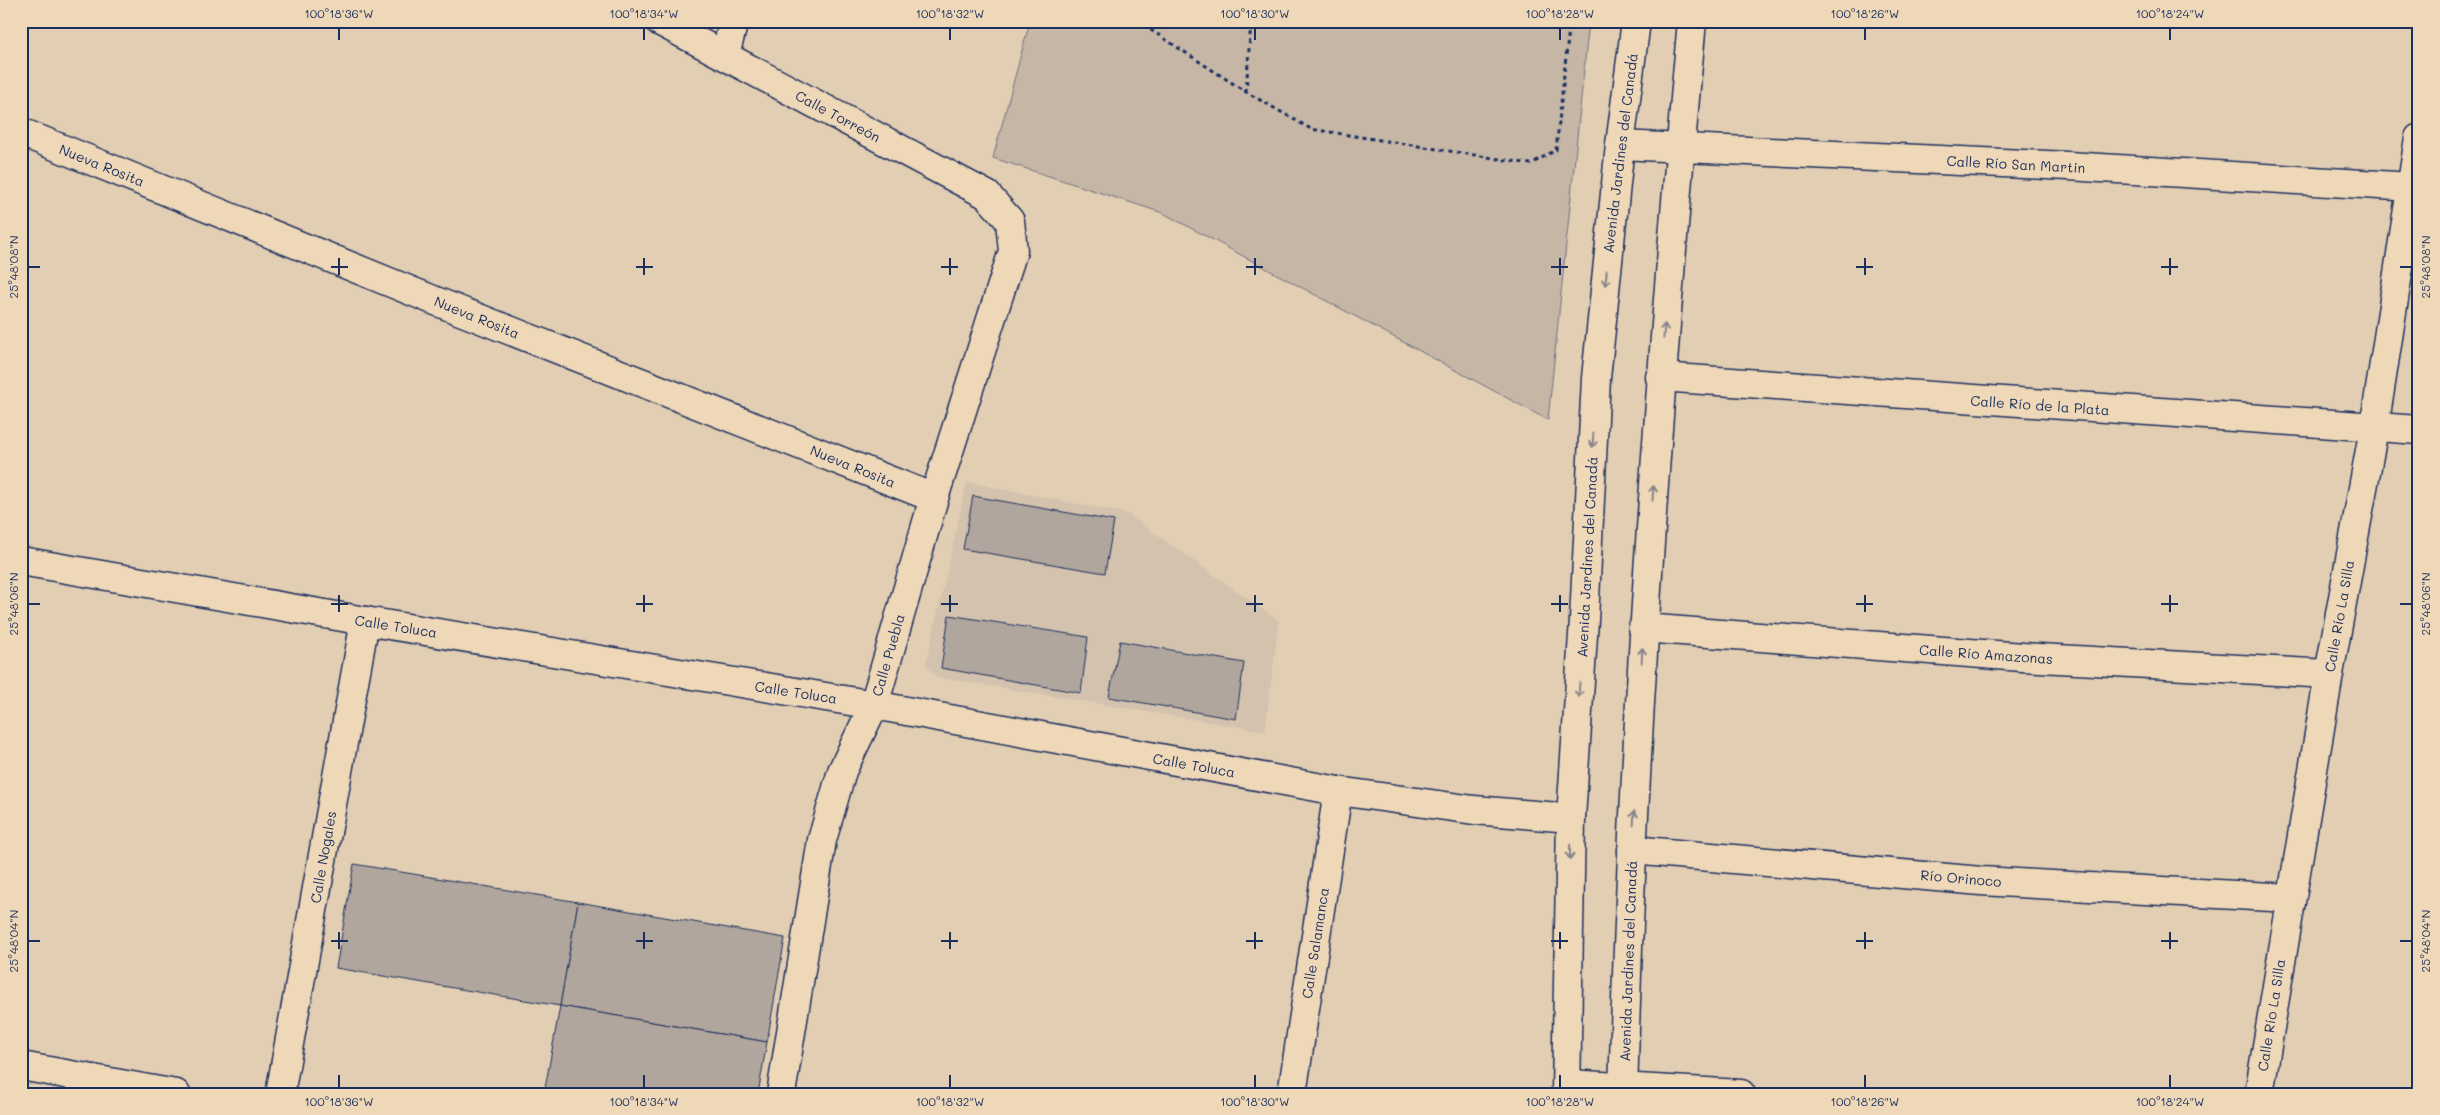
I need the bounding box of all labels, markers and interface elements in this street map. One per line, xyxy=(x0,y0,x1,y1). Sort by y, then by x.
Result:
text: 100°18'36"W xyxy=(304,5,374,21)
text: 100°18'34"W xyxy=(610,5,678,21)
text: 100°18'32"W xyxy=(916,5,984,21)
text: 100°18'30"W xyxy=(1220,5,1290,21)
text: 100°18'28"W xyxy=(1526,5,1594,21)
text: 100°18'26"W xyxy=(1831,5,1899,21)
text: 100°18'24"W xyxy=(2136,5,2204,21)
street label: Avenida Jardines del Canadá xyxy=(1598,52,1642,254)
street label: Calle Torreón xyxy=(792,86,884,146)
street label: Nueva Rosita xyxy=(56,139,148,191)
street label: Calle Río San Martin xyxy=(1946,151,2086,177)
text: 25°48'08"N xyxy=(5,235,21,299)
text: 25°48'08"N xyxy=(2417,235,2433,299)
one-way arrow xyxy=(1601,270,1611,286)
street label: Nueva Rosita xyxy=(431,291,523,343)
one-way arrow xyxy=(1660,323,1669,339)
street label: Calle Río de la Plata xyxy=(1970,391,2110,419)
one-way arrow xyxy=(1589,432,1598,448)
street label: Nueva Rosita xyxy=(807,440,899,492)
street label: Avenida Jardines del Canadá xyxy=(1572,456,1602,658)
one-way arrow xyxy=(1648,486,1657,502)
street label: Calle Río La Silla xyxy=(2320,558,2358,674)
text: 25°48'06"N xyxy=(5,572,21,636)
text: 25°48'06"N xyxy=(2417,572,2433,636)
street label: Calle Toluca xyxy=(353,610,439,642)
street label: Calle Puebla xyxy=(867,612,909,698)
street label: Calle Río Amazonas xyxy=(1919,640,2053,668)
one-way arrow xyxy=(1638,648,1647,664)
street label: Calle Toluca xyxy=(753,676,839,708)
one-way arrow xyxy=(1575,682,1584,698)
street label: Calle Toluca xyxy=(1151,748,1237,782)
street label: Calle Nogales xyxy=(306,809,340,905)
one-way arrow xyxy=(1629,810,1639,826)
one-way arrow xyxy=(1566,844,1575,860)
street label: Avenida Jardines del Canadá xyxy=(1615,860,1641,1062)
street label: Río Orinoco xyxy=(1920,865,2002,891)
street label: Calle Salamanca xyxy=(1297,886,1333,1000)
text: 25°48'04"N xyxy=(5,910,21,972)
text: 25°48'04"N xyxy=(2417,910,2433,972)
street label: Calle Río La Silla xyxy=(2253,957,2289,1073)
text: 100°18'36"W xyxy=(304,1093,374,1109)
text: 100°18'34"W xyxy=(610,1093,678,1109)
text: 100°18'32"W xyxy=(916,1093,984,1109)
text: 100°18'30"W xyxy=(1220,1093,1290,1109)
text: 100°18'28"W xyxy=(1526,1093,1594,1109)
text: 100°18'26"W xyxy=(1831,1093,1899,1109)
text: 100°18'24"W xyxy=(2136,1093,2204,1109)

